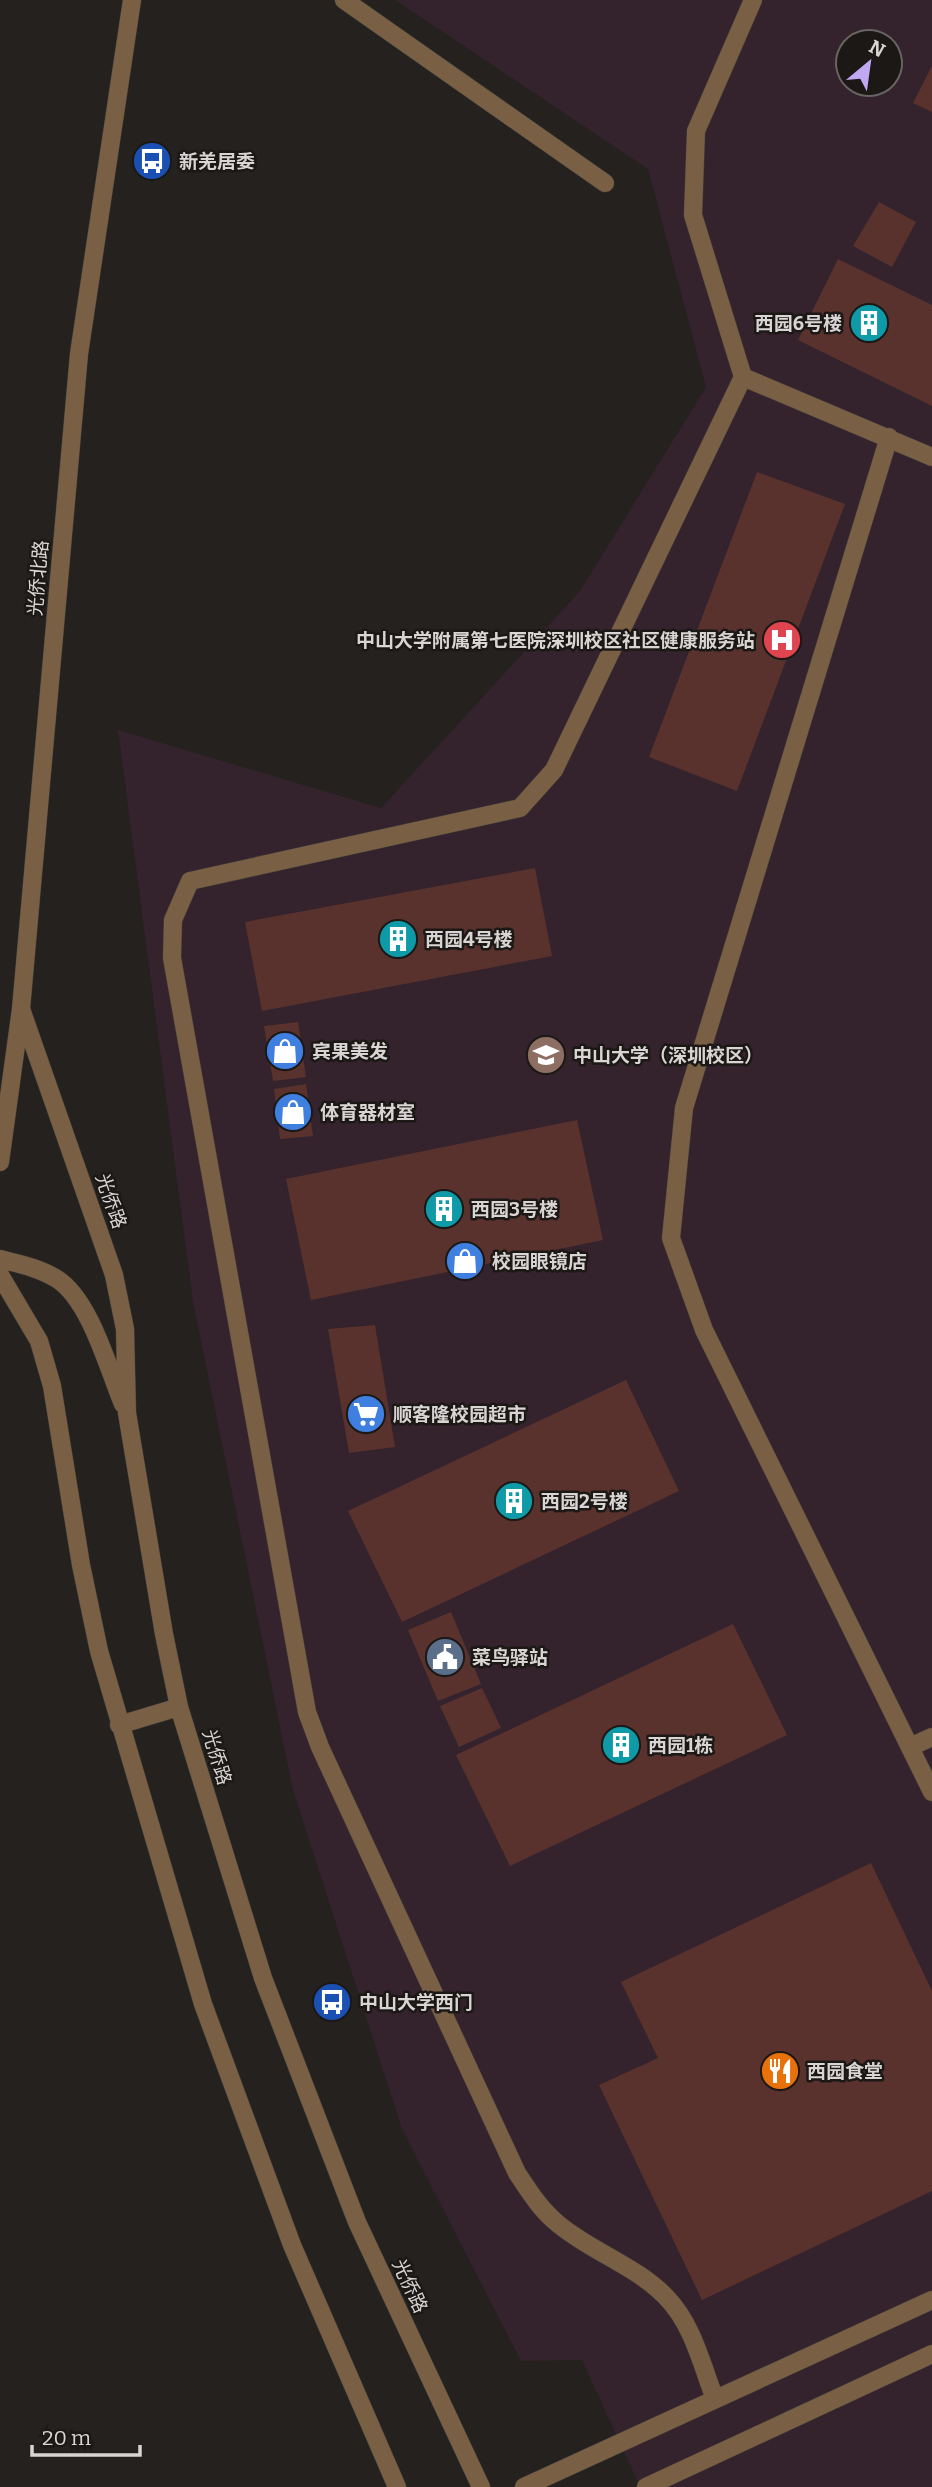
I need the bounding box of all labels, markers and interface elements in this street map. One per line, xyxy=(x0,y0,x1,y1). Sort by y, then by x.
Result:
north arrow xyxy=(834,28,904,98)
text: N xyxy=(865,35,889,62)
bus stop icon: 新羌居委 xyxy=(131,140,173,182)
place label: 新羌居委 xyxy=(179,150,255,173)
building icon: 西园6号楼 xyxy=(848,302,890,344)
place label: 西园6号楼 xyxy=(755,312,842,335)
street label: 光侨北路 xyxy=(23,539,53,617)
hospital icon: 中山大学附属第七医院深圳校区社区健康服务站 xyxy=(761,619,803,661)
place label: 中山大学附属第七医院深圳校区社区健康服务站 xyxy=(356,629,755,652)
building icon: 西园4号楼 xyxy=(377,918,419,960)
place label: 西园4号楼 xyxy=(425,928,513,951)
shop icon: 宾果美发 xyxy=(264,1030,306,1072)
school or university icon: 中山大学（深圳校区） xyxy=(525,1034,567,1076)
place label: 宾果美发 xyxy=(312,1040,388,1063)
place label: 中山大学（深圳校区） xyxy=(573,1044,763,1067)
shop icon: 体育器材室 xyxy=(272,1091,314,1133)
place label: 体育器材室 xyxy=(320,1101,415,1124)
street label: 光侨路 xyxy=(91,1170,131,1232)
building icon: 西园3号楼 xyxy=(423,1188,465,1230)
place label: 西园3号楼 xyxy=(471,1198,558,1221)
shop icon: 校园眼镜店 xyxy=(444,1240,486,1282)
place label: 校园眼镜店 xyxy=(492,1250,587,1273)
supermarket icon: 顺客隆校园超市 xyxy=(345,1393,387,1435)
place label: 顺客隆校园超市 xyxy=(393,1403,526,1426)
building icon: 西园2号楼 xyxy=(493,1480,535,1522)
place label: 西园2号楼 xyxy=(541,1490,628,1513)
public building icon: 菜鸟驿站 xyxy=(424,1636,466,1678)
place label: 菜鸟驿站 xyxy=(472,1646,548,1669)
building icon: 西园1栋 xyxy=(600,1724,642,1766)
street label: 光侨路 xyxy=(198,1726,236,1788)
place label: 西园1栋 xyxy=(648,1734,713,1757)
bus stop icon: 中山大学西门 xyxy=(311,1981,353,2023)
place label: 中山大学西门 xyxy=(359,1991,473,2014)
restaurant icon: 西园食堂 xyxy=(759,2050,801,2092)
place label: 西园食堂 xyxy=(807,2060,883,2083)
street label: 光侨路 xyxy=(388,2255,432,2317)
scale bar xyxy=(32,2414,140,2458)
text: 20 m xyxy=(42,2425,91,2451)

